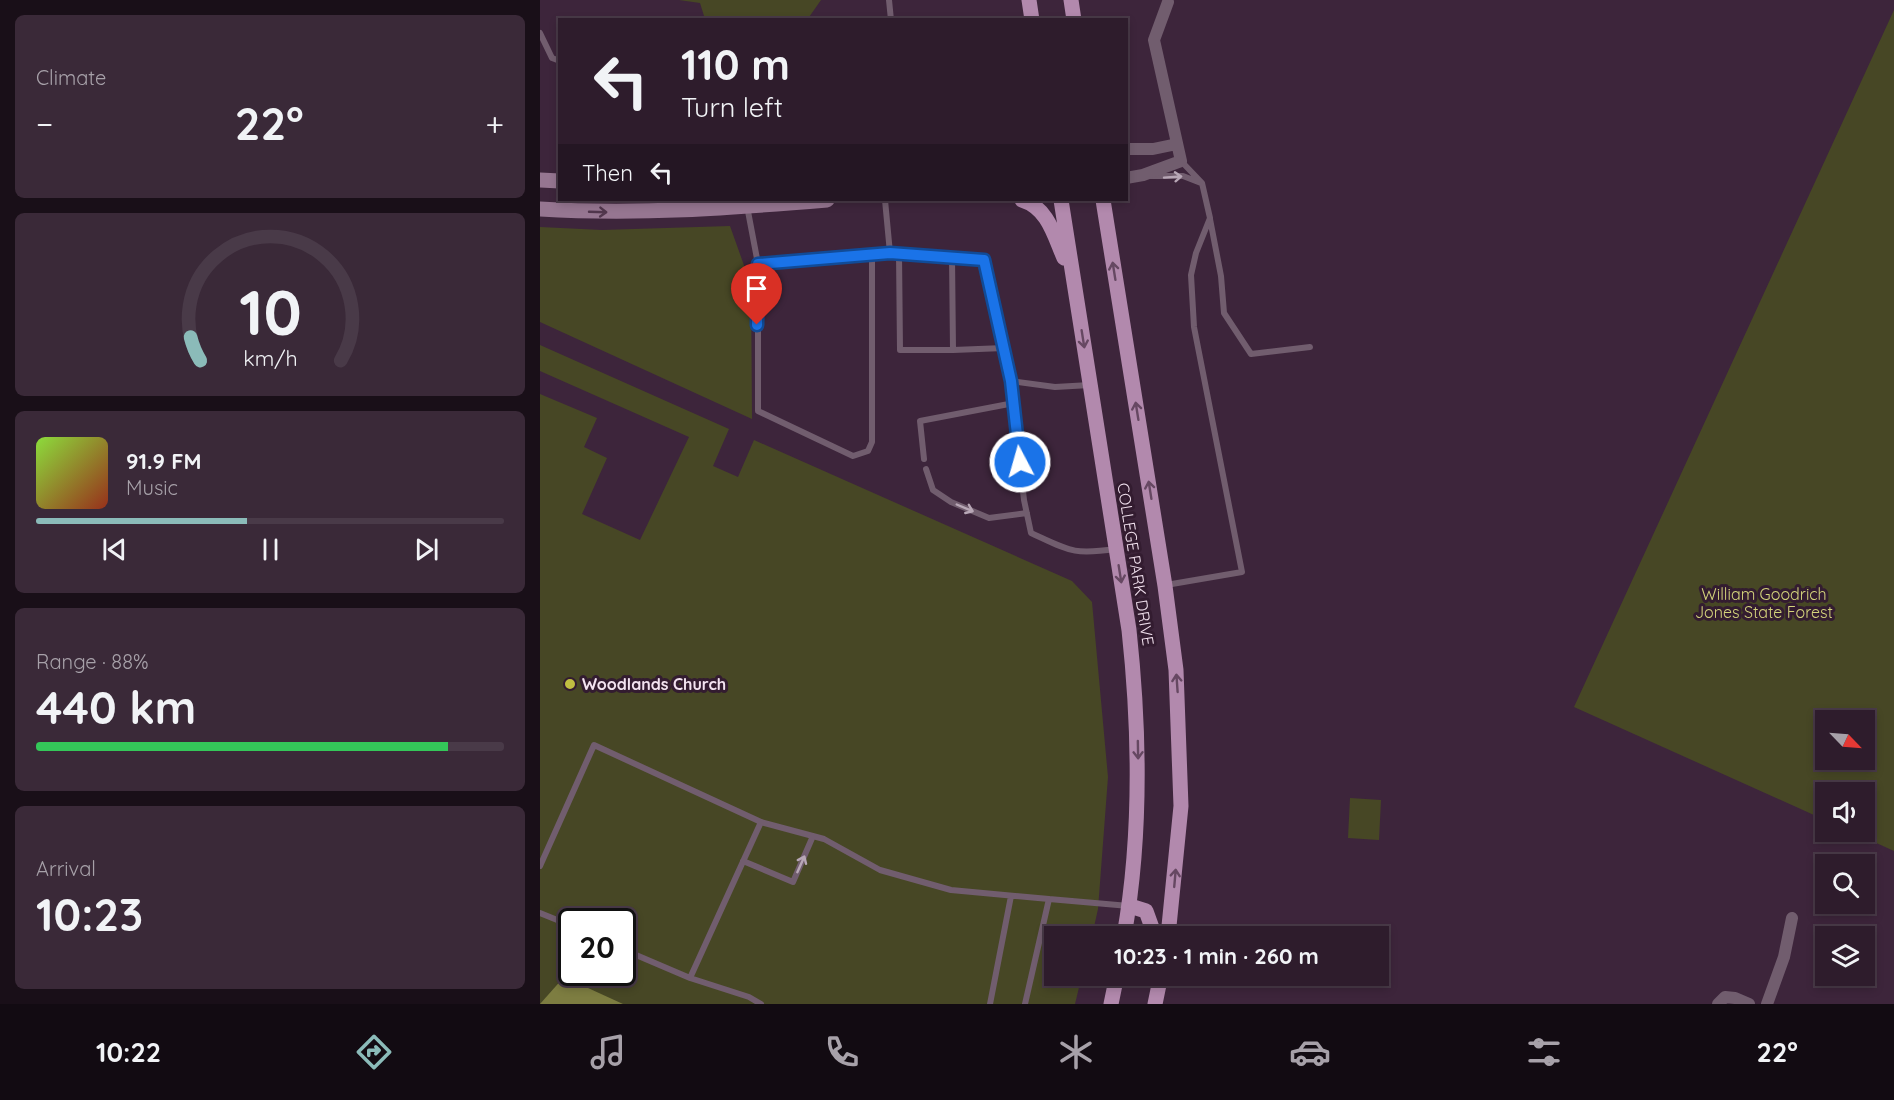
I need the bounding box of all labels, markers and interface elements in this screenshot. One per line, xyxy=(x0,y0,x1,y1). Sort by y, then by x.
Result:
text: 110 m xyxy=(681,38,790,91)
icon: left xyxy=(582,42,660,120)
text: Climate xyxy=(36,65,106,90)
text: Turn left xyxy=(681,90,783,124)
text: 22° xyxy=(235,95,304,151)
text: − xyxy=(36,103,53,144)
text: + xyxy=(485,103,504,144)
icon: left xyxy=(645,156,678,189)
text: Then xyxy=(582,159,633,187)
one-way arrow xyxy=(1162,171,1182,182)
one-way arrow xyxy=(588,206,608,217)
one-way arrow xyxy=(1109,261,1120,281)
pin xyxy=(731,263,782,325)
icon: arrive xyxy=(740,272,773,305)
text: 10 xyxy=(239,273,301,351)
one-way arrow xyxy=(1078,329,1089,349)
text: km/h xyxy=(243,346,297,372)
one-way arrow xyxy=(1131,402,1142,421)
position arrow xyxy=(988,430,1052,494)
text: 91.9 FM xyxy=(126,447,202,475)
text: Music xyxy=(126,475,178,500)
street label: COLLEGE PARK DRIVE xyxy=(1113,481,1159,647)
one-way arrow xyxy=(1144,481,1155,501)
one-way arrow xyxy=(955,503,973,514)
icon: previous xyxy=(98,533,131,566)
icon: pause xyxy=(254,533,287,566)
icon: next xyxy=(410,533,443,566)
one-way arrow xyxy=(1115,563,1126,583)
park label: William Goodrich Jones State Forest xyxy=(1695,584,1833,622)
text: Range · 88% xyxy=(36,649,148,674)
place label: Woodlands Church xyxy=(582,674,726,694)
one-way arrow xyxy=(1171,674,1182,694)
marker: Woodlands Church xyxy=(563,677,577,691)
text: 440 km xyxy=(36,679,196,735)
north arrow xyxy=(1815,710,1875,770)
map controls xyxy=(1815,710,1875,986)
one-way arrow xyxy=(1132,739,1144,759)
button: sound xyxy=(1815,782,1875,842)
button: search xyxy=(1815,854,1875,914)
one-way arrow xyxy=(796,855,807,873)
text: Arrival xyxy=(36,856,96,881)
one-way arrow xyxy=(1170,869,1181,888)
text: 10:23 xyxy=(36,886,143,942)
speed limit sign: 20 xyxy=(558,908,636,986)
button: layers xyxy=(1815,926,1875,986)
text: 10:23 · 1 min · 260 m xyxy=(1114,942,1319,970)
icon: directions xyxy=(353,1031,395,1073)
icon: music xyxy=(587,1031,629,1073)
icon: phone xyxy=(821,1031,863,1073)
icon: climate xyxy=(1055,1031,1097,1073)
icon: car xyxy=(1289,1031,1331,1073)
icon: filters xyxy=(1523,1031,1565,1073)
text: 10:22 xyxy=(96,1035,161,1069)
text: 22° xyxy=(1757,1035,1798,1069)

